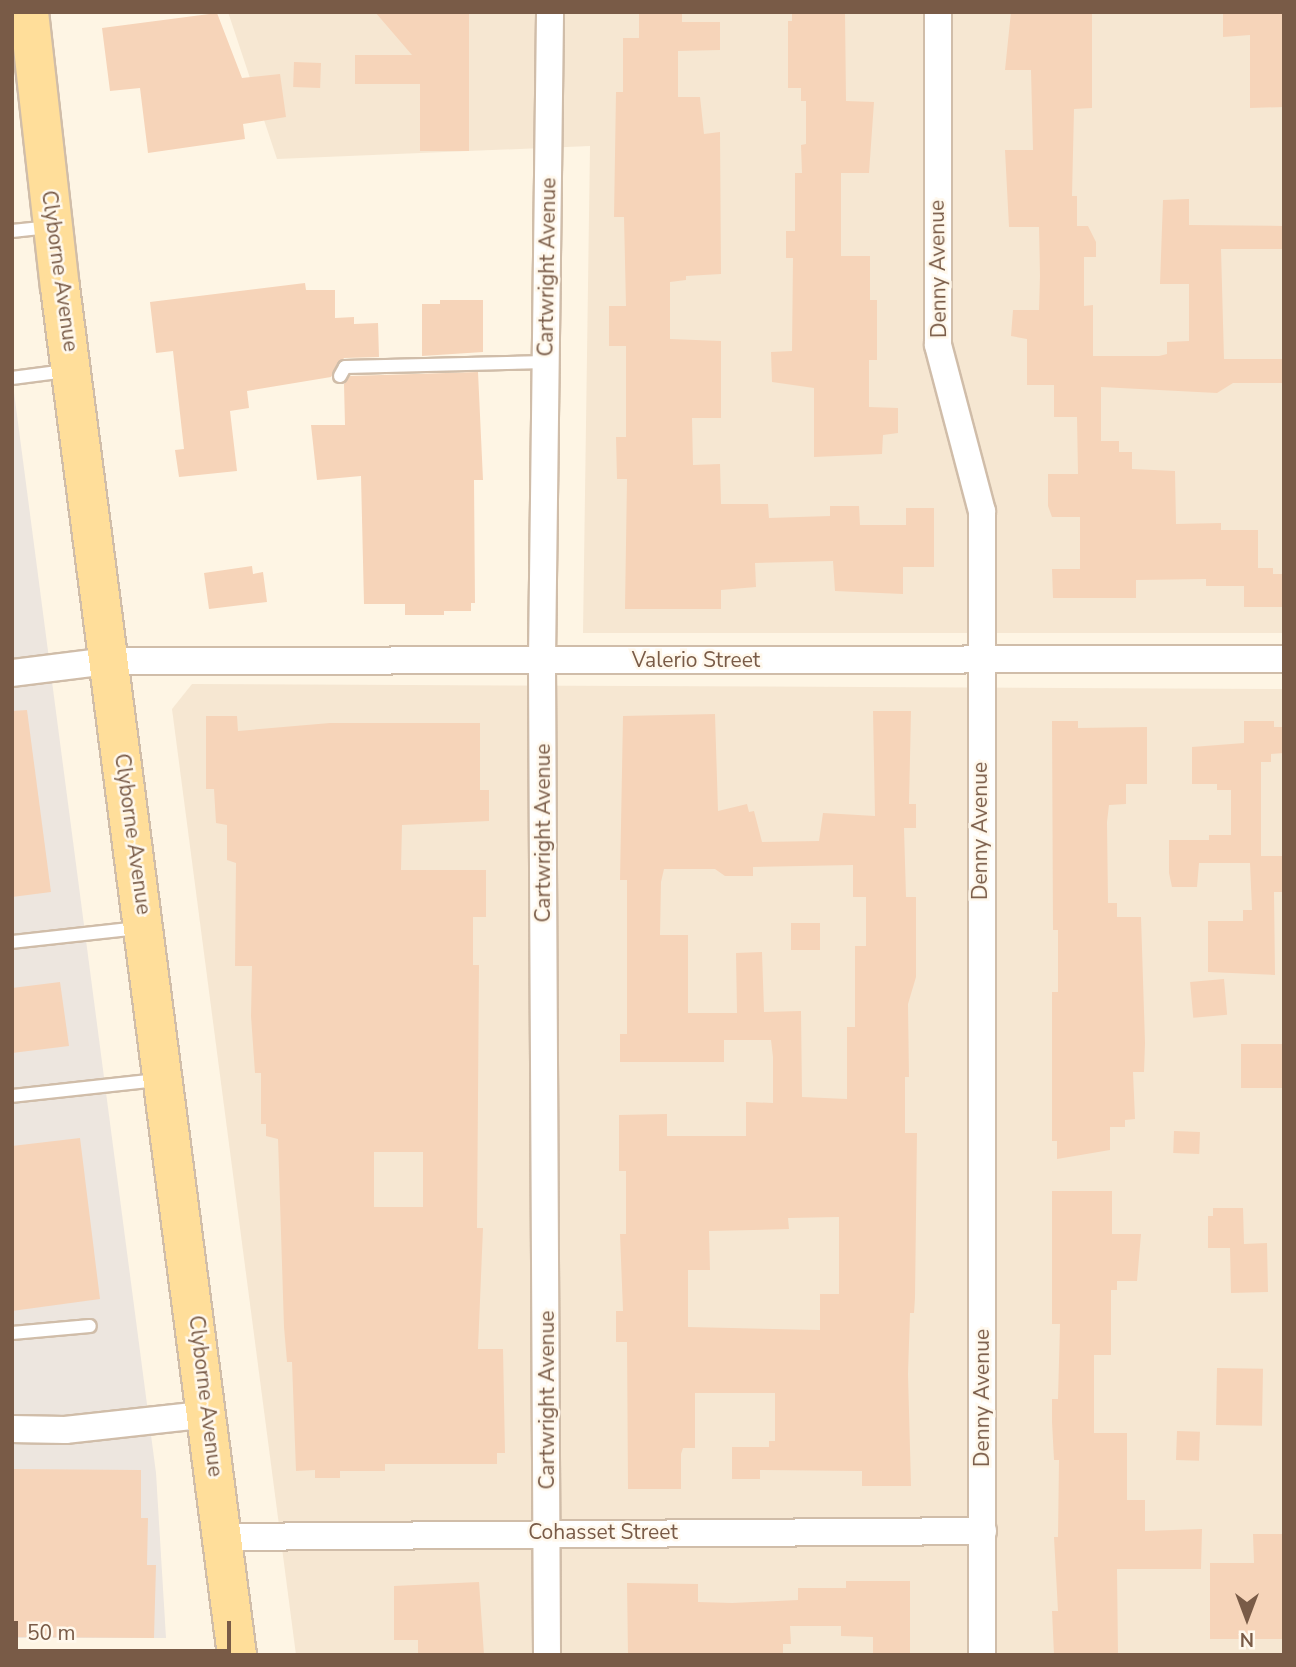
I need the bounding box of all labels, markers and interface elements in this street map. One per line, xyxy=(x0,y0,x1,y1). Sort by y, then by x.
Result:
street label: Cartwright Avenue xyxy=(533,177,561,357)
street label: Clyborne Avenue xyxy=(36,189,84,353)
street label: Denny Avenue xyxy=(924,200,952,338)
street label: Valerio Street xyxy=(632,647,760,673)
street label: Cartwright Avenue xyxy=(530,744,556,922)
street label: Clyborne Avenue xyxy=(109,752,157,916)
street label: Denny Avenue xyxy=(967,762,993,900)
street label: Cartwright Avenue xyxy=(534,1311,560,1489)
street label: Clyborne Avenue xyxy=(184,1314,228,1478)
street label: Denny Avenue xyxy=(969,1329,995,1467)
street label: Cohasset Street xyxy=(528,1519,678,1545)
north arrow xyxy=(1212,1583,1282,1653)
scale bar xyxy=(18,1608,234,1652)
text: 50 m xyxy=(27,1619,76,1647)
text: N xyxy=(1240,1626,1254,1652)

